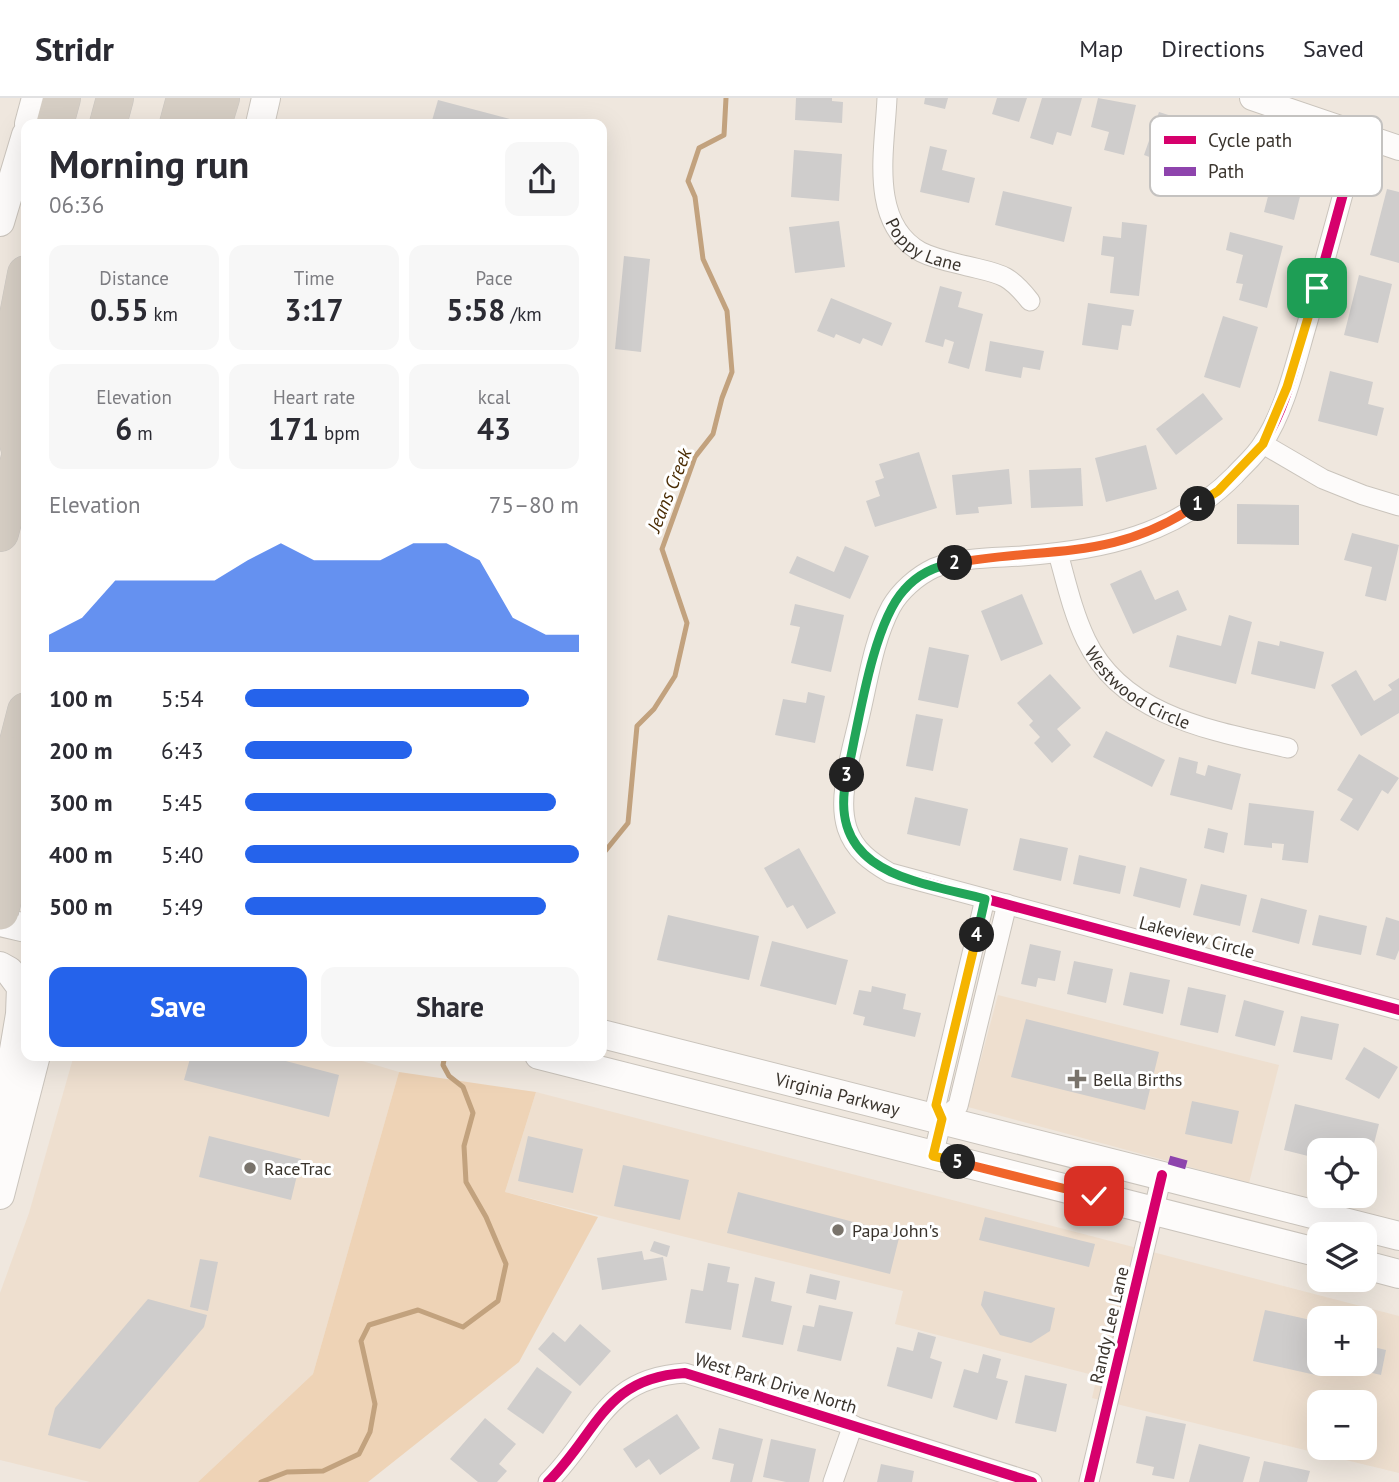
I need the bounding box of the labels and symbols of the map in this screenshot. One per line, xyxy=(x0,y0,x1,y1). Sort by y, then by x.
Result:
legend xyxy=(1150,116,1382,196)
text: Cycle path xyxy=(1208,128,1292,152)
text: Path xyxy=(1208,159,1244,183)
street label: Poppy Lane xyxy=(881,214,964,276)
pin xyxy=(1287,258,1347,318)
water label: Jeans Creek xyxy=(641,443,697,537)
pin: 1 xyxy=(1180,486,1216,522)
pin: 2 xyxy=(937,546,972,580)
street label: Westwood Circle xyxy=(1080,642,1193,734)
pin: 3 xyxy=(830,758,864,792)
street label: Lakeview Circle xyxy=(1137,911,1257,963)
pin: 4 xyxy=(960,918,995,952)
street label: Virginia Parkway xyxy=(772,1067,903,1121)
place label: Bella Births xyxy=(1093,1068,1182,1091)
marker: Bella Births xyxy=(1067,1069,1087,1089)
pin: 5 xyxy=(940,1144,976,1180)
place label: RaceTrac xyxy=(264,1157,332,1180)
marker: RaceTrac xyxy=(242,1160,258,1176)
pin xyxy=(1064,1166,1124,1226)
place label: Papa John's xyxy=(852,1219,939,1242)
marker: Papa John's xyxy=(830,1222,846,1238)
street label: Randy Lee Lane xyxy=(1084,1264,1134,1386)
street label: West Park Drive North xyxy=(692,1347,860,1419)

